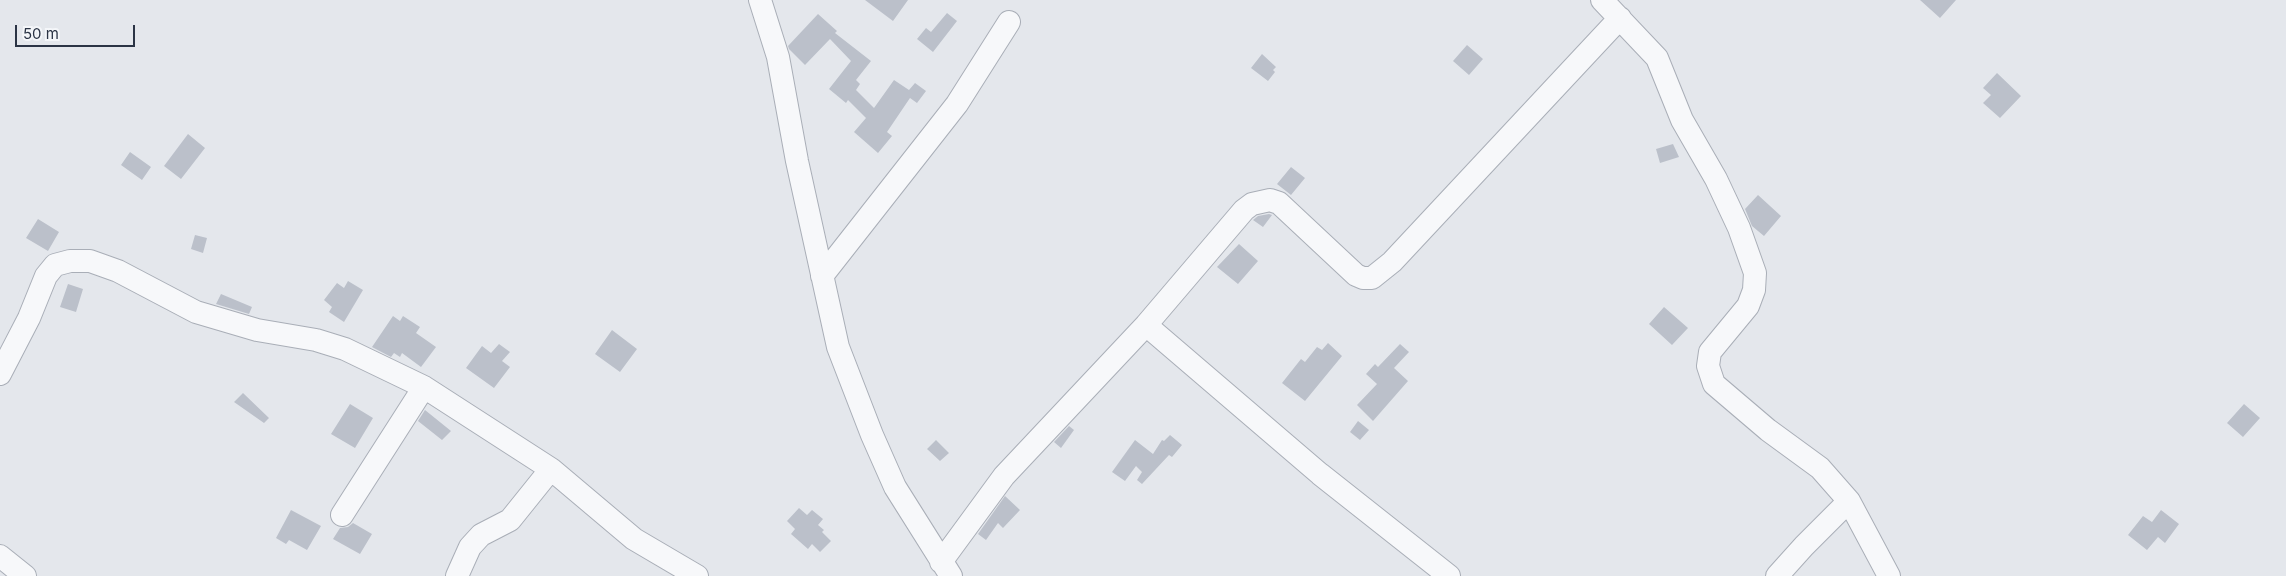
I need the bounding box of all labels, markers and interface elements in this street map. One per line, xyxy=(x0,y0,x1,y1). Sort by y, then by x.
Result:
scale bar xyxy=(18,15,138,47)
text: 50 m xyxy=(23,24,59,43)

